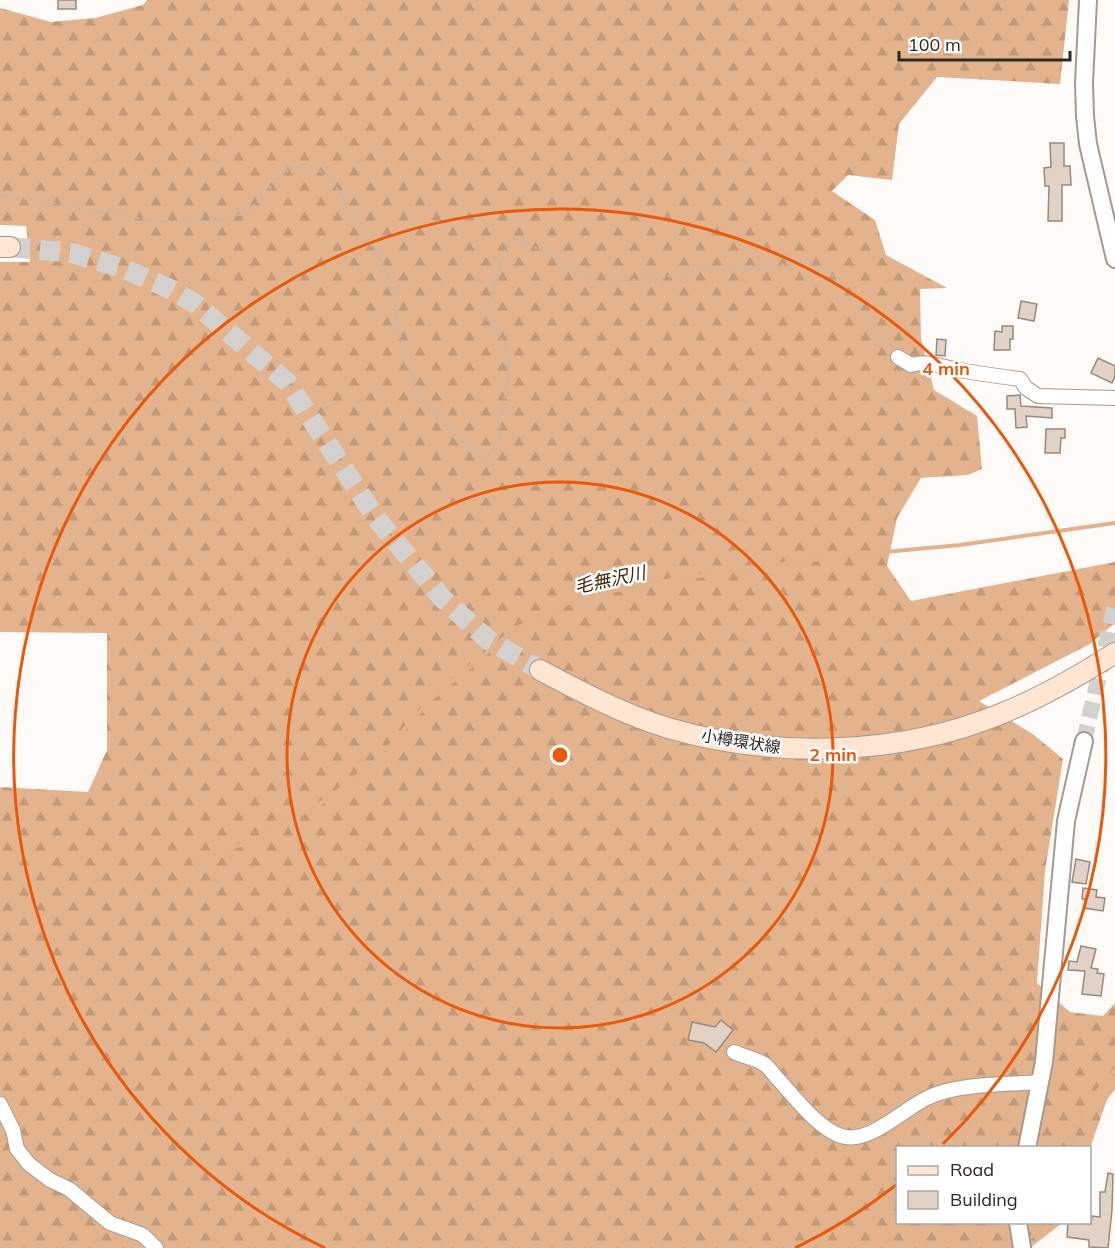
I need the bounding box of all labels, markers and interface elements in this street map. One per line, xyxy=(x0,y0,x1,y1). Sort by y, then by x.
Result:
scale bar xyxy=(899,24,1070,62)
text: 100 m xyxy=(908,33,961,56)
text: 4 min xyxy=(922,357,970,380)
water label: 毛無沢川 xyxy=(572,560,649,598)
street label: 小樽環状線 xyxy=(700,725,782,757)
text: 2 min xyxy=(809,743,857,766)
centre of rings xyxy=(550,745,570,765)
legend xyxy=(896,1146,1091,1224)
text: Road xyxy=(950,1158,994,1181)
text: Building xyxy=(950,1188,1018,1211)

